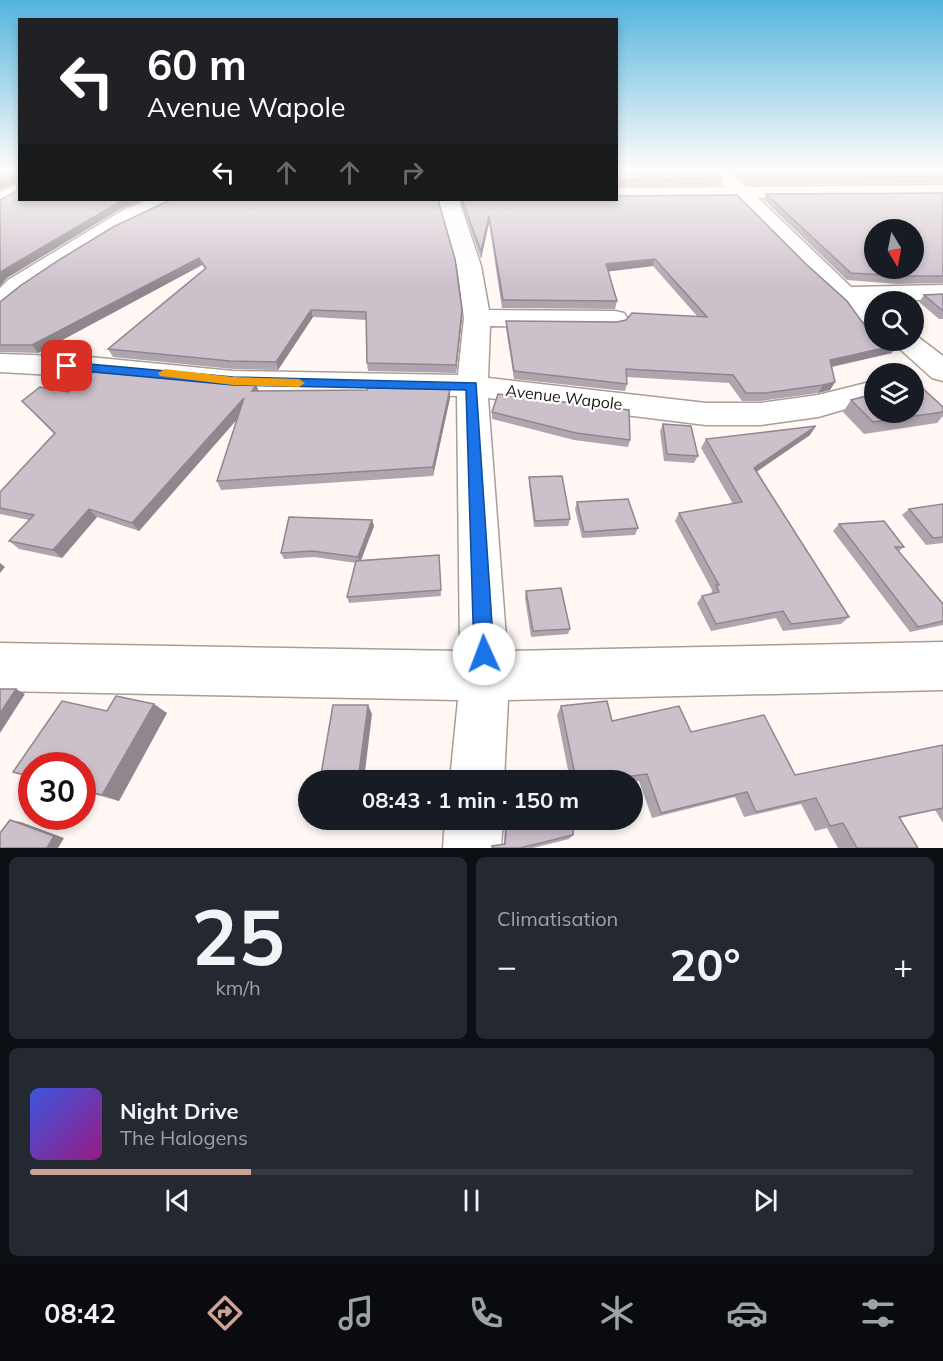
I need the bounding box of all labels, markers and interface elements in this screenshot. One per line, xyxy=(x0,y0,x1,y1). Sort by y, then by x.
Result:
text: 60 m xyxy=(147,38,247,91)
icon: left xyxy=(48,42,126,120)
text: Avenue Wapole xyxy=(147,90,346,124)
icon: left xyxy=(207,156,240,189)
icon: ahead xyxy=(270,156,303,189)
icon: ahead xyxy=(333,156,366,189)
icon: right xyxy=(396,156,429,189)
north arrow xyxy=(864,219,924,279)
map controls xyxy=(864,219,924,423)
button: search xyxy=(864,291,924,351)
pin xyxy=(41,340,92,391)
icon: arrive xyxy=(50,349,83,382)
button: layers xyxy=(864,363,924,423)
street label: Avenue Wapole xyxy=(504,380,624,414)
position arrow xyxy=(452,622,516,686)
speed limit sign: 30 xyxy=(18,752,96,830)
text: 08:43 · 1 min · 150 m xyxy=(362,786,579,814)
text: 25 xyxy=(191,887,285,985)
text: Climatisation xyxy=(497,906,618,931)
text: 20° xyxy=(669,936,741,992)
text: − xyxy=(497,945,517,986)
text: + xyxy=(893,945,913,986)
text: km/h xyxy=(215,975,261,1000)
text: Night Drive xyxy=(120,1097,239,1125)
text: The Halogens xyxy=(120,1125,248,1150)
icon: previous xyxy=(161,1184,194,1217)
icon: pause xyxy=(455,1184,488,1217)
icon: next xyxy=(749,1184,782,1217)
icon: directions xyxy=(204,1292,246,1334)
icon: music xyxy=(335,1292,377,1334)
icon: phone xyxy=(465,1292,507,1334)
icon: climate xyxy=(596,1292,638,1334)
icon: car xyxy=(726,1292,768,1334)
icon: filters xyxy=(857,1292,899,1334)
text: 08:42 xyxy=(44,1296,116,1330)

